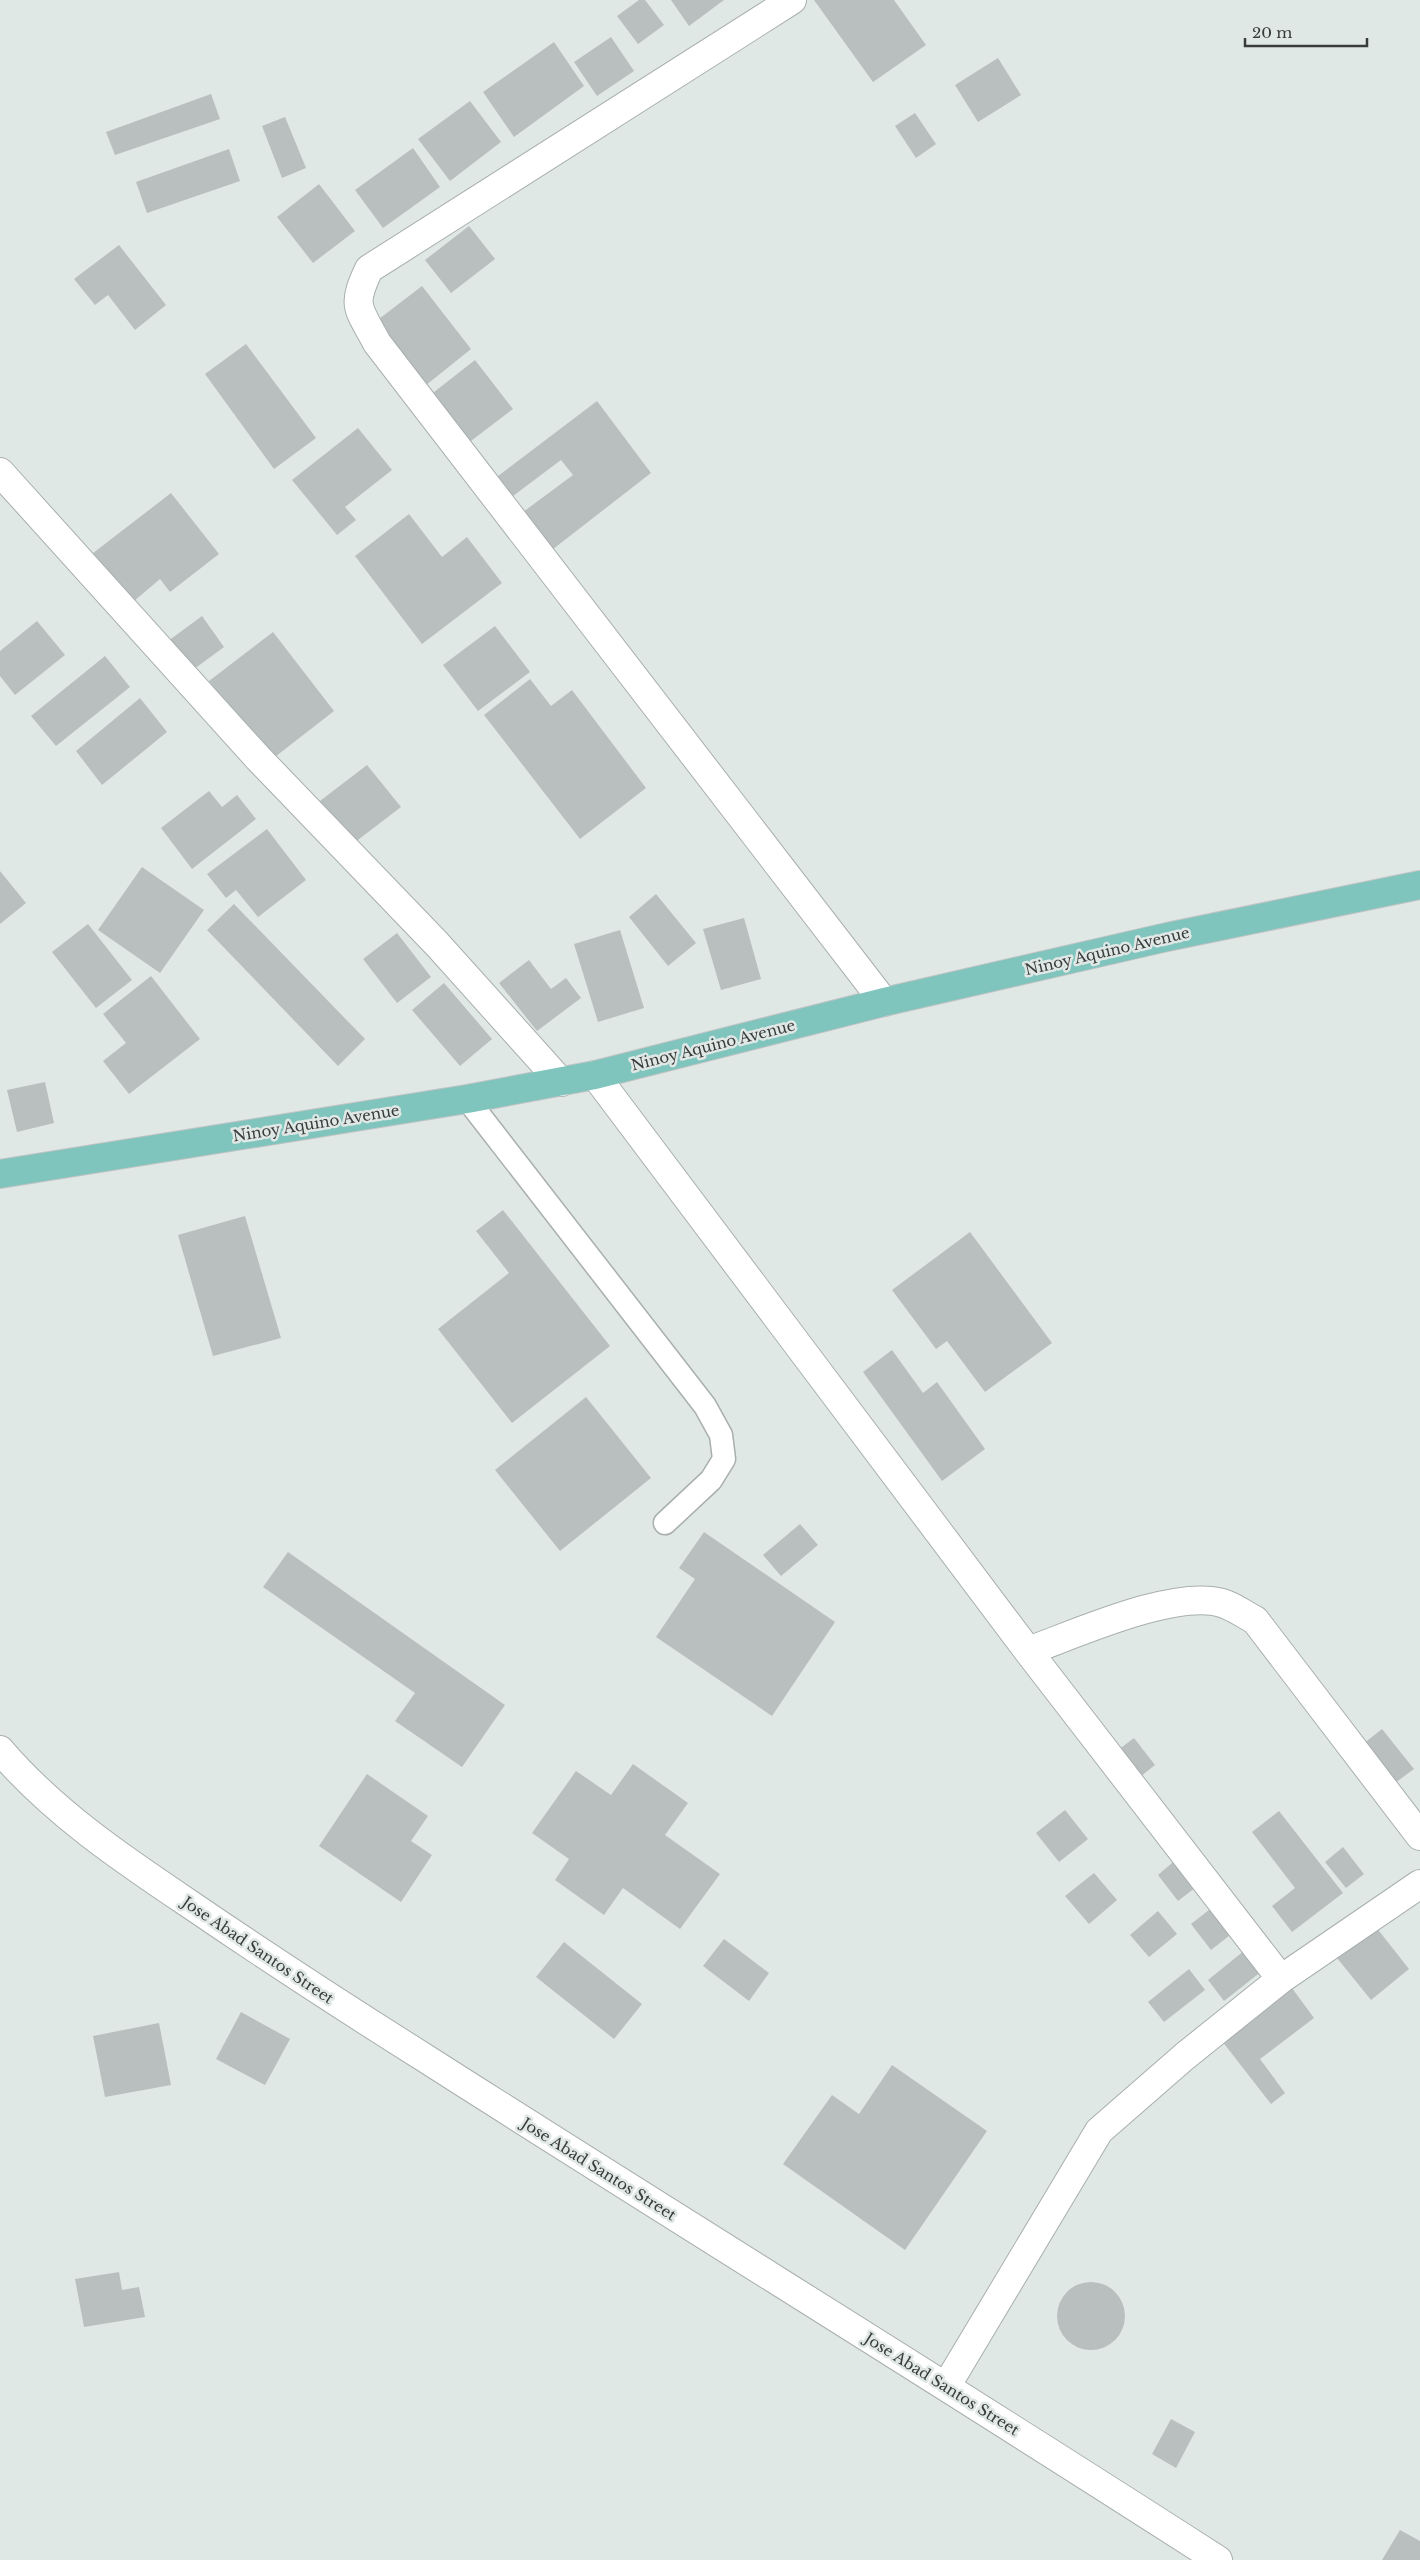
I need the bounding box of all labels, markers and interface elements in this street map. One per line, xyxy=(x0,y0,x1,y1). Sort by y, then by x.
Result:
scale bar xyxy=(1245,15,1368,47)
text: 20 m xyxy=(1252,23,1292,42)
street label: Ninoy Aquino Avenue xyxy=(1023,923,1191,979)
street label: Ninoy Aquino Avenue xyxy=(629,1015,797,1075)
street label: Ninoy Aquino Avenue xyxy=(231,1100,401,1146)
street label: Jose Abad Santos Street xyxy=(177,1891,338,2008)
street label: Jose Abad Santos Street xyxy=(517,2113,680,2225)
street label: Jose Abad Santos Street xyxy=(860,2328,1023,2440)

